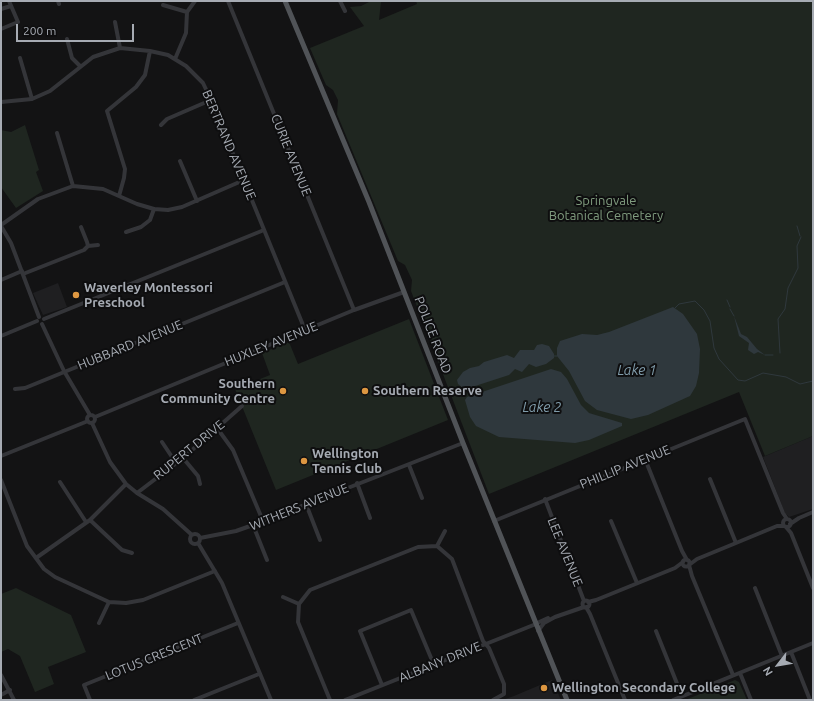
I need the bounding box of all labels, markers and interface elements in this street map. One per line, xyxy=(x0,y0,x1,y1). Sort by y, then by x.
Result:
scale bar xyxy=(18,16,136,42)
text: 200 m xyxy=(23,24,56,37)
street label: BERTRAND AVENUE xyxy=(199,88,259,202)
street label: CURIE AVENUE xyxy=(267,112,315,198)
park label: Springvale Botanical Cemetery xyxy=(549,193,663,224)
place label: Waverley Montessori Preschool xyxy=(84,280,213,311)
marker: Waverley Montessori Preschool xyxy=(71,290,81,300)
street label: POLICE ROAD xyxy=(411,294,455,376)
street label: HUBBARD AVENUE xyxy=(75,317,185,373)
street label: HUXLEY AVENUE xyxy=(222,318,320,370)
water label: Lake 1 xyxy=(618,362,656,378)
place label: Southern Community Centre xyxy=(160,376,275,407)
place label: Southern Reserve xyxy=(373,383,482,399)
marker: Southern Community Centre xyxy=(278,386,288,396)
marker: Southern Reserve xyxy=(360,386,370,396)
water label: Lake 2 xyxy=(523,399,561,415)
street label: RUPERT DRIVE xyxy=(150,417,228,483)
street label: PHILLIP AVENUE xyxy=(577,442,673,492)
place label: Wellington Tennis Club xyxy=(312,446,382,477)
marker: Wellington Tennis Club xyxy=(299,456,309,466)
street label: WITHERS AVENUE xyxy=(247,480,351,534)
street label: LEE AVENUE xyxy=(544,515,586,589)
street label: LOTUS CRESCENT xyxy=(103,630,205,684)
street label: ALBANY DRIVE xyxy=(396,638,484,686)
north arrow xyxy=(758,645,798,685)
text: N xyxy=(760,665,775,678)
place label: Wellington Secondary College xyxy=(552,680,736,696)
marker: Wellington Secondary College xyxy=(539,683,549,693)

